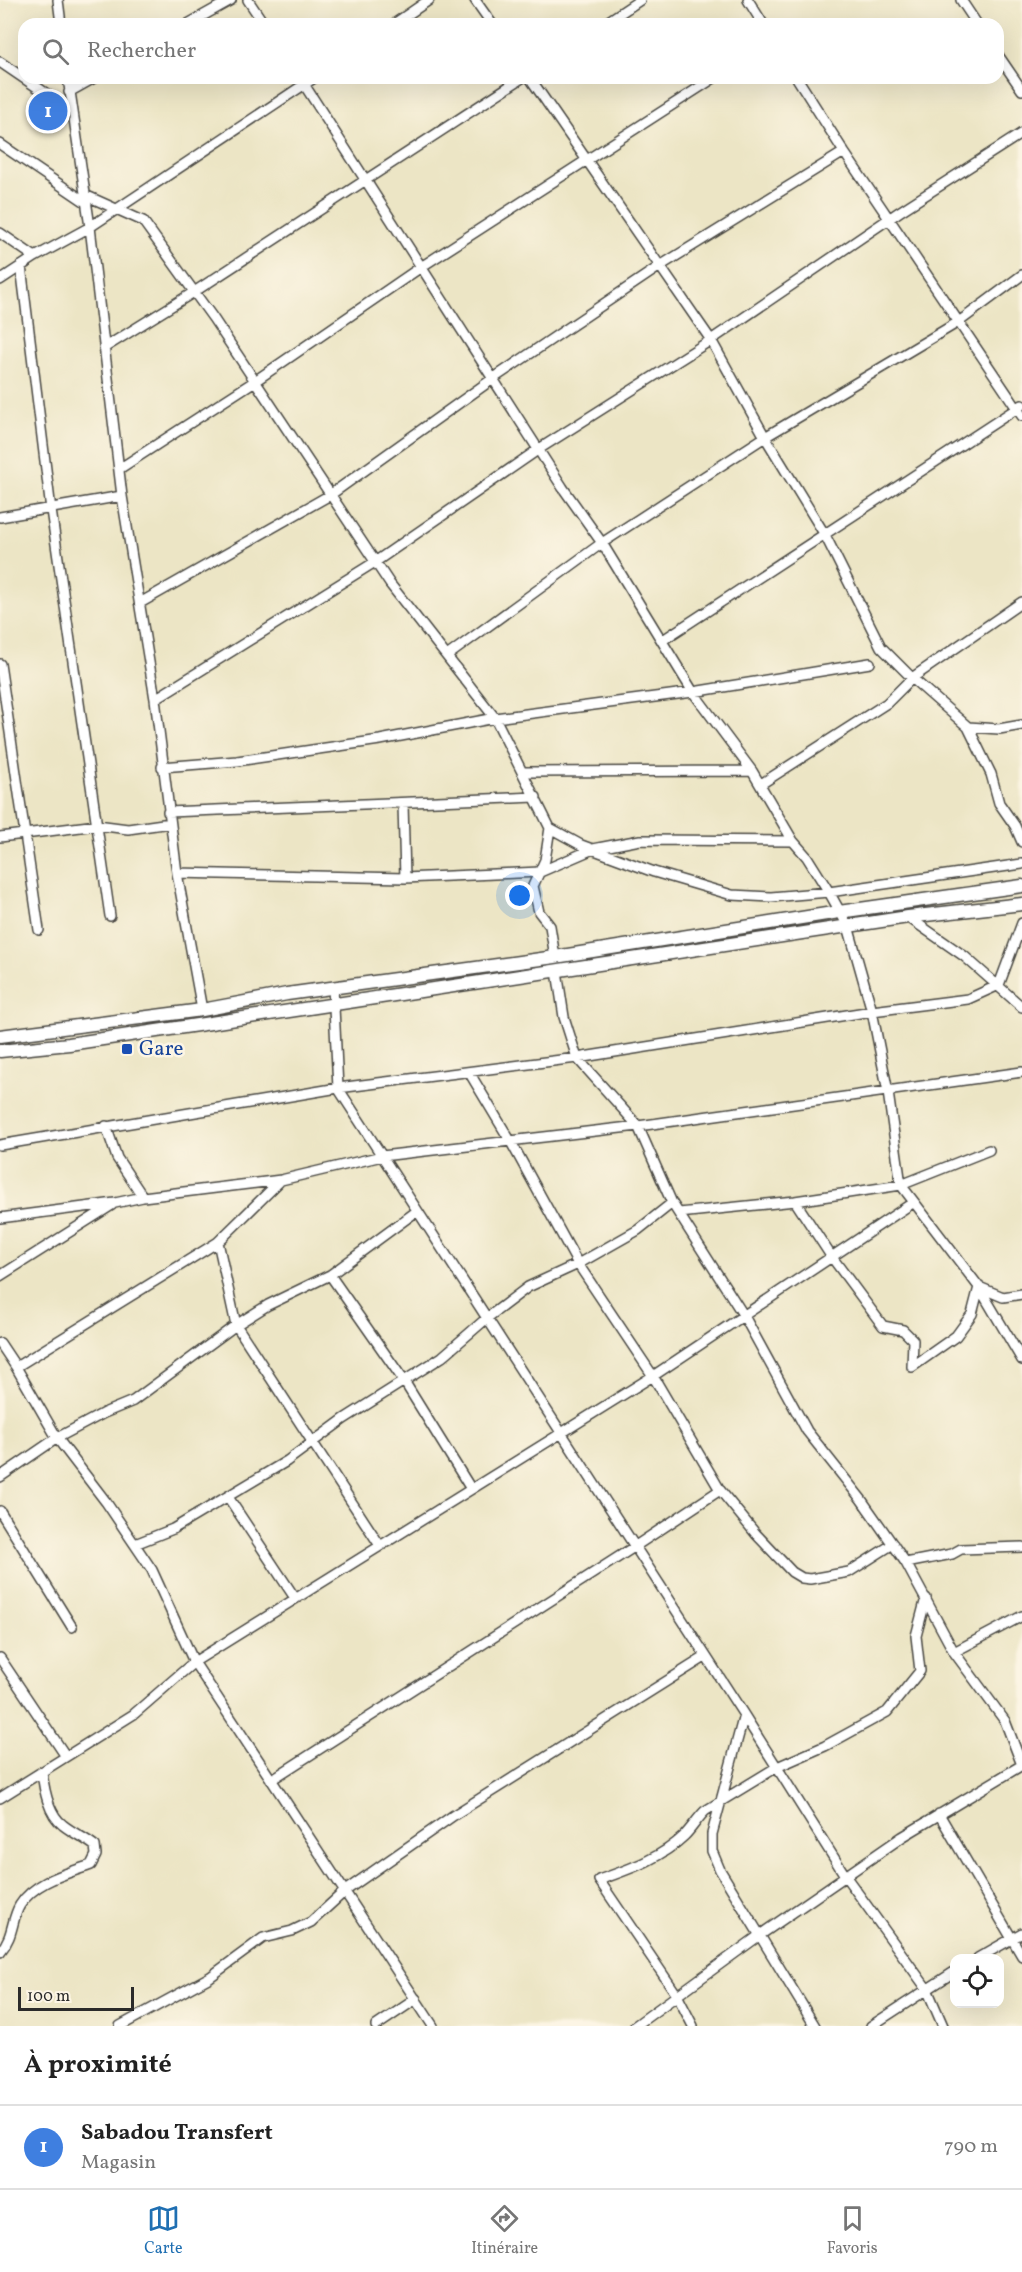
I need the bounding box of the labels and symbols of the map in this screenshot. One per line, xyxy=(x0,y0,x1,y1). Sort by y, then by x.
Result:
pin: 1 xyxy=(28,88,68,134)
your location xyxy=(505,881,534,910)
place label: Gare xyxy=(139,1035,184,1064)
marker: Gare xyxy=(120,1042,134,1056)
scale bar xyxy=(18,1984,134,2012)

